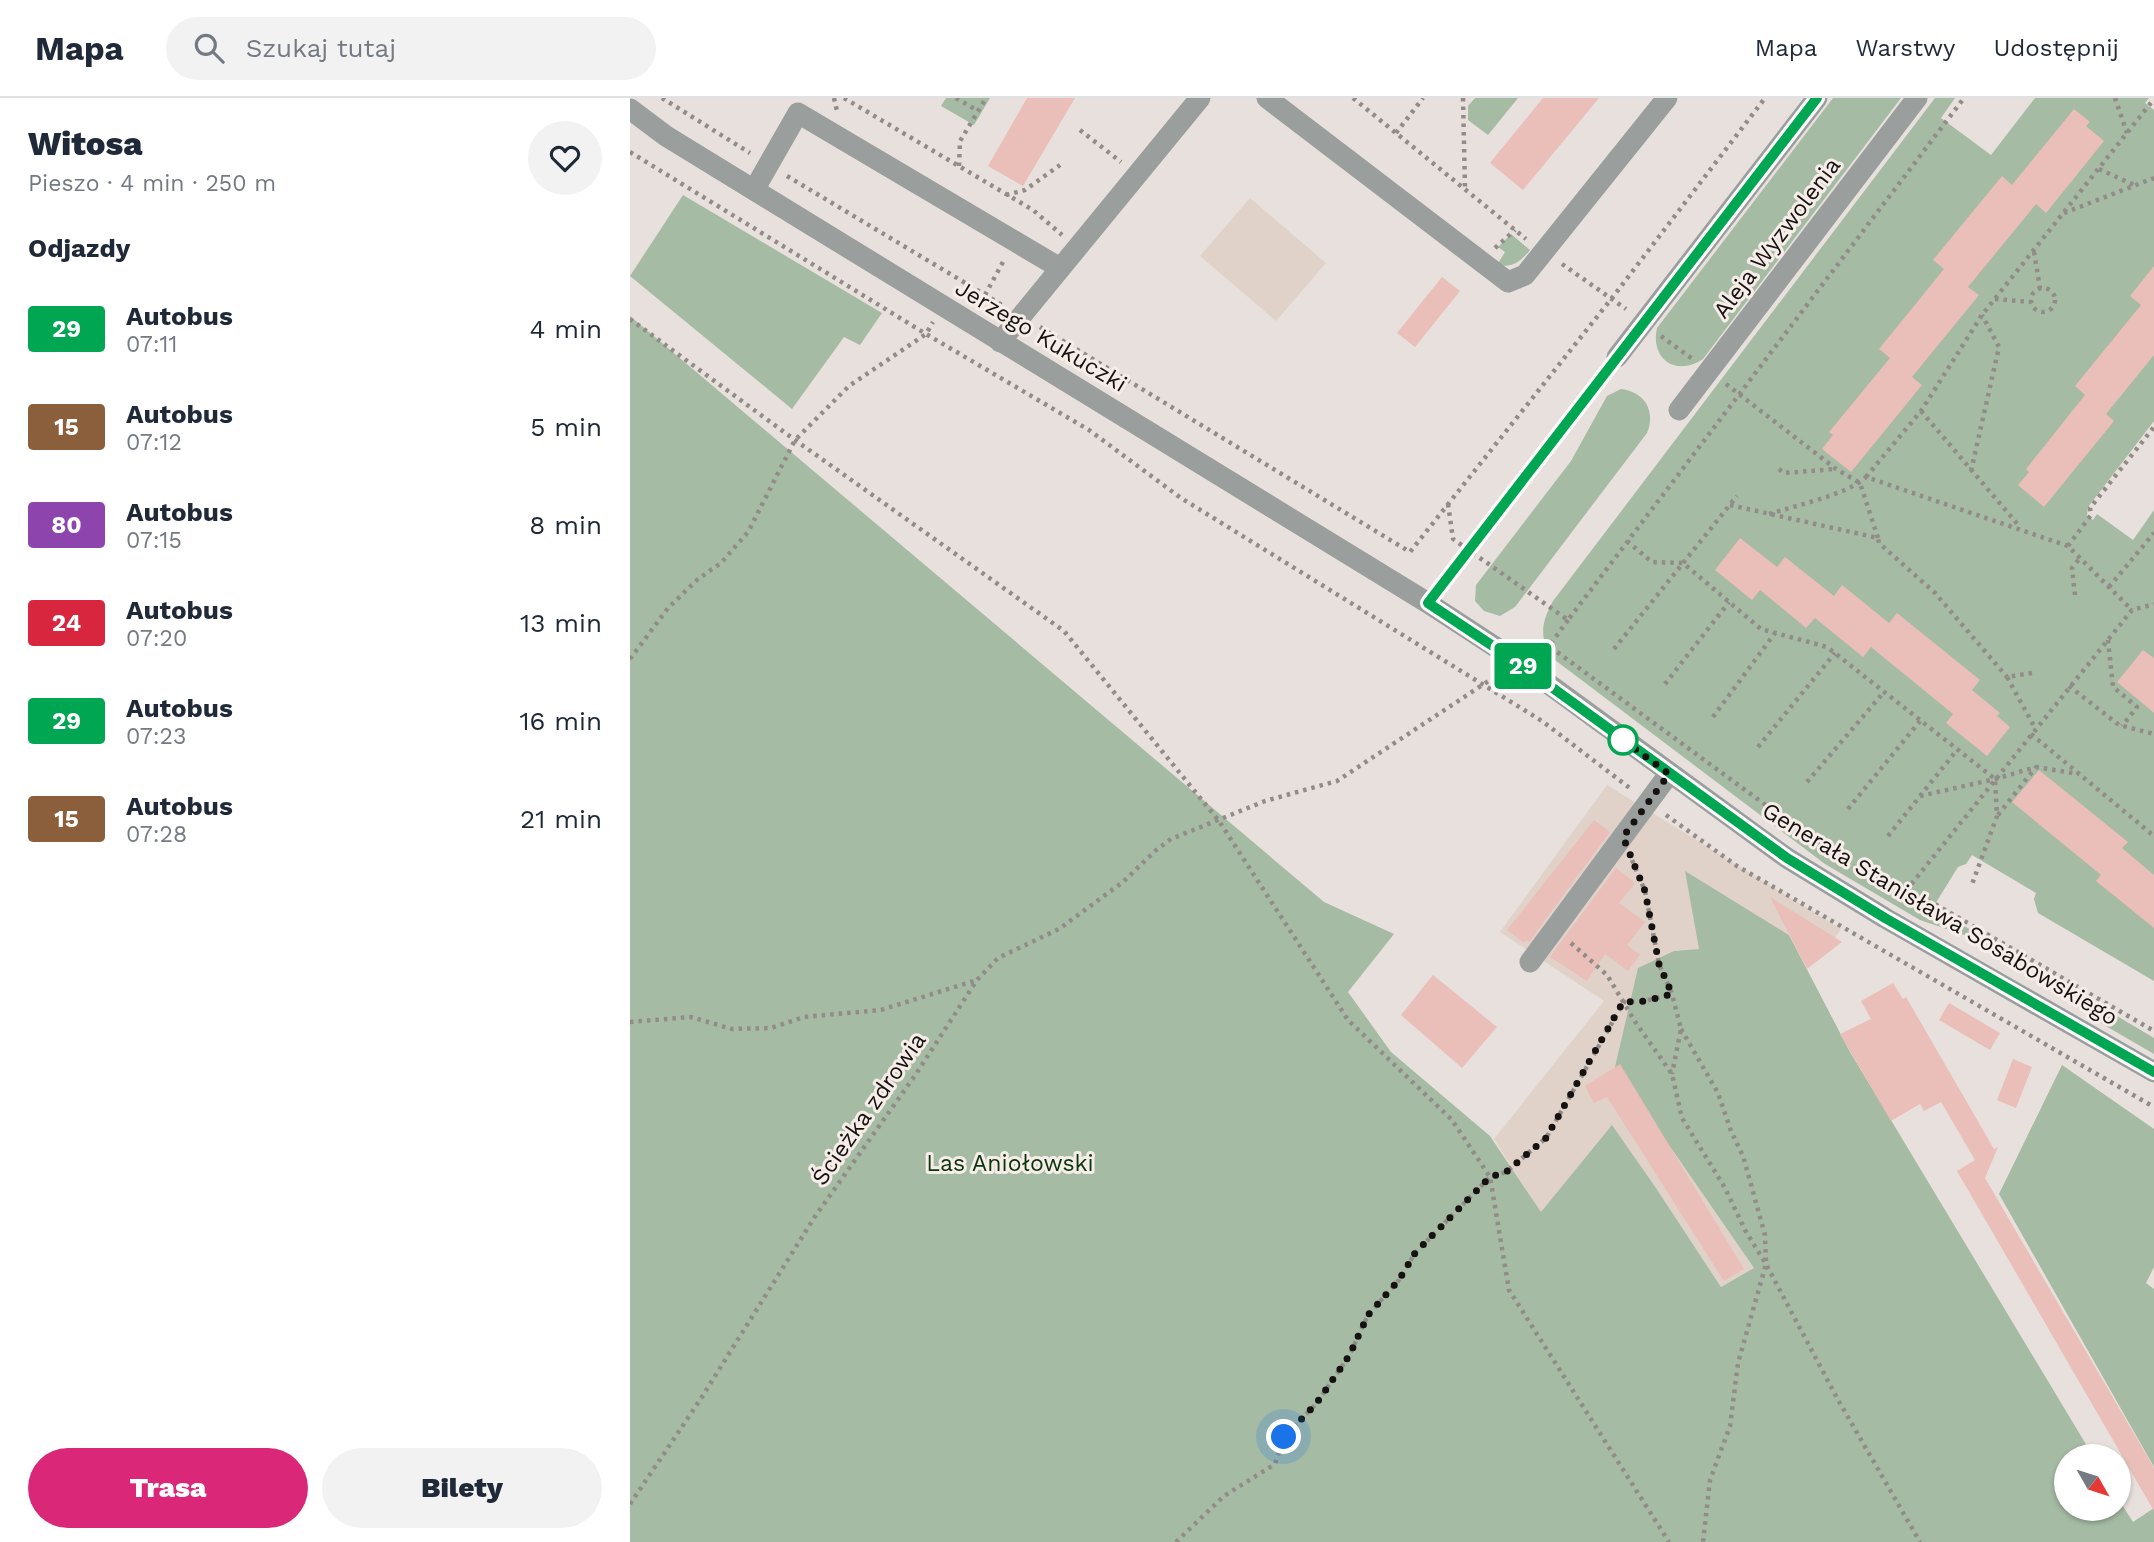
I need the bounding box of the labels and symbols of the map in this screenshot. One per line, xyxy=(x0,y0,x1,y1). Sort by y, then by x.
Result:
street label: Aleja Wyzwolenia xyxy=(1708,152,1846,324)
street label: Jerzego Kukuczki xyxy=(950,274,1132,398)
line badge: 29 xyxy=(1492,643,1554,689)
unlabelled marker xyxy=(1608,725,1638,755)
street label: Generała Stanisława Sosabowskiego xyxy=(1757,797,2123,1031)
street label: Ścieżka zdrowia xyxy=(806,1027,932,1190)
park label: Las Aniołowski xyxy=(926,1150,1094,1177)
your location xyxy=(1266,1419,1301,1454)
north arrow xyxy=(2054,1444,2132,1521)

